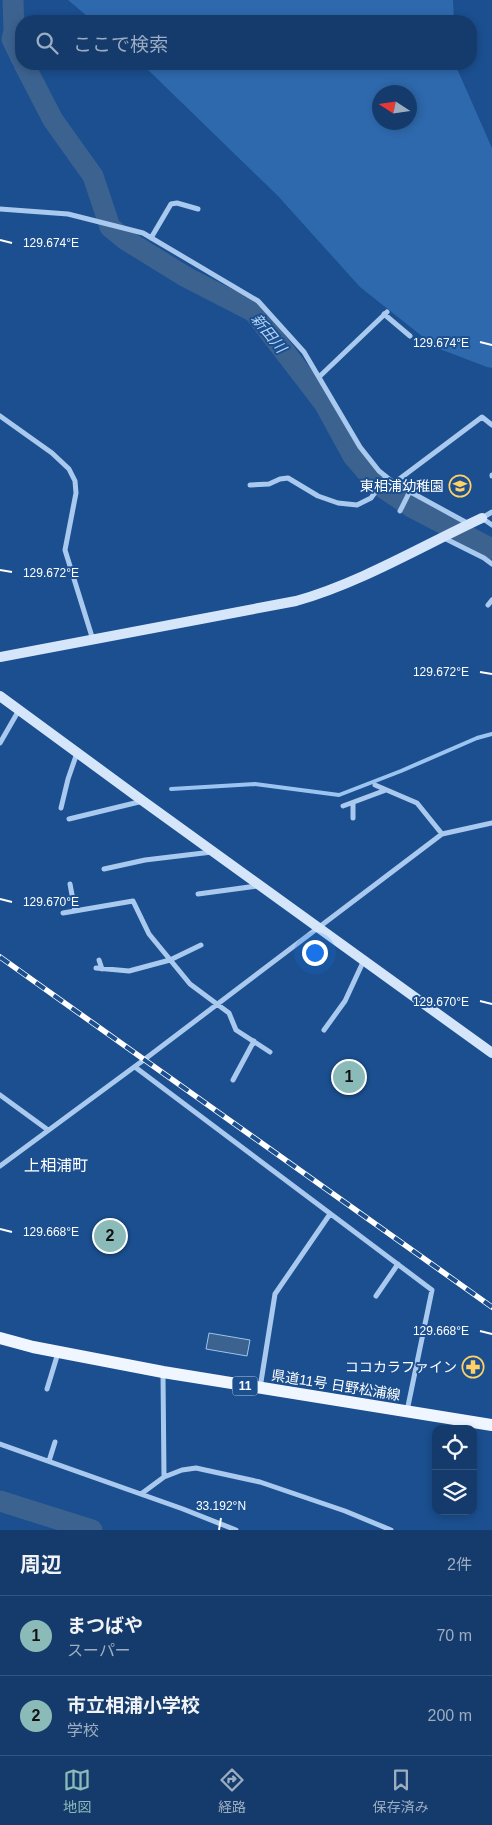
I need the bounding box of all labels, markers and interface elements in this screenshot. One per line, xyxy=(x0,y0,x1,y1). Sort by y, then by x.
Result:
search box xyxy=(15,15,477,70)
icon: search xyxy=(33,29,61,57)
text: ここで検索 xyxy=(73,34,168,55)
north arrow xyxy=(372,85,417,130)
text: 129.674°E xyxy=(23,236,79,250)
water label: 新田川 xyxy=(248,310,291,357)
text: 129.674°E xyxy=(413,336,469,350)
school or university icon: 東相浦幼稚園 xyxy=(448,474,472,498)
place label: 東相浦幼稚園 xyxy=(360,478,444,494)
text: 129.672°E xyxy=(23,566,79,580)
text: 129.672°E xyxy=(413,665,469,679)
text: 129.670°E xyxy=(23,895,79,909)
your location xyxy=(302,940,328,966)
text: 129.670°E xyxy=(413,995,469,1009)
pin: 1 xyxy=(333,1058,365,1096)
district label: 上相浦町 xyxy=(24,1157,88,1174)
pin: 2 xyxy=(94,1217,126,1255)
text: 129.668°E xyxy=(23,1225,79,1239)
text: 129.668°E xyxy=(413,1324,469,1338)
pharmacy icon: ココカラファイン xyxy=(461,1355,485,1379)
place label: ココカラファイン xyxy=(345,1359,457,1375)
street label: 県道11号 日野松浦線 xyxy=(270,1367,402,1403)
road number: 11 xyxy=(232,1376,258,1395)
map controls xyxy=(432,1425,477,1515)
button: locate xyxy=(432,1425,477,1470)
button: layers xyxy=(432,1470,477,1515)
text: 33.192°N xyxy=(196,1499,246,1513)
text: 周辺 xyxy=(20,1553,62,1576)
text: 2件 xyxy=(447,1556,472,1573)
text: まつばや xyxy=(67,1615,143,1636)
text: 1 xyxy=(32,1627,40,1644)
text: 70 m xyxy=(436,1627,472,1644)
text: スーパー xyxy=(67,1642,131,1659)
text: 市立相浦小学校 xyxy=(67,1695,200,1716)
text: 2 xyxy=(32,1707,40,1724)
text: 200 m xyxy=(428,1707,472,1724)
text: 学校 xyxy=(67,1722,99,1739)
tab: 地図 xyxy=(63,1766,91,1816)
tab: 経路 xyxy=(218,1766,246,1816)
tab: 保存済み xyxy=(373,1766,429,1816)

